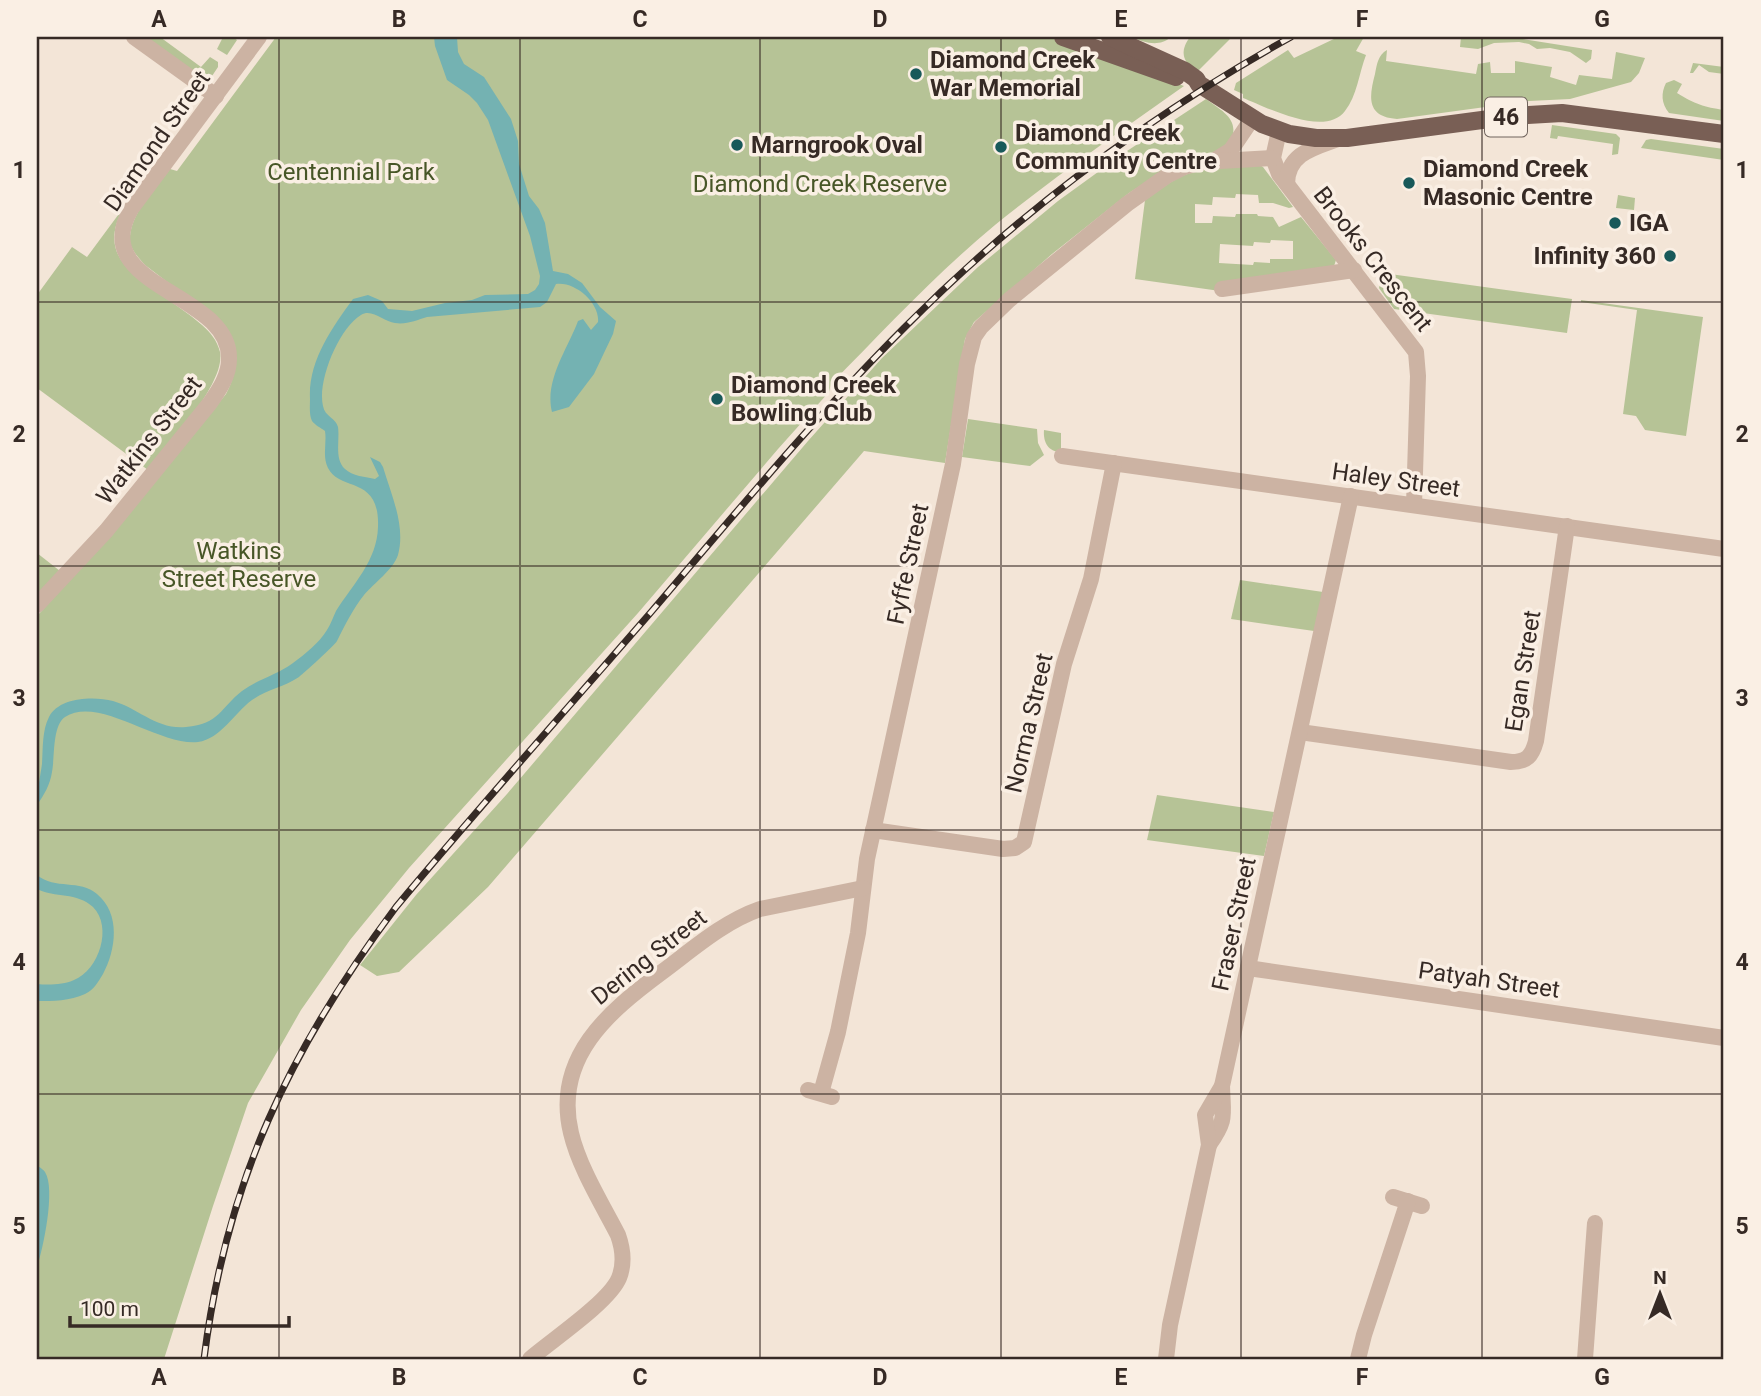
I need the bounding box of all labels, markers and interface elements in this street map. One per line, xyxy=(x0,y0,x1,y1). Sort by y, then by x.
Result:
text: A xyxy=(151,6,167,33)
text: B xyxy=(392,6,406,33)
text: C xyxy=(632,6,648,33)
text: D xyxy=(873,6,887,33)
text: E xyxy=(1115,6,1128,33)
text: F xyxy=(1356,6,1369,33)
text: G xyxy=(1594,6,1610,33)
place label: Diamond Creek War Memorial xyxy=(930,46,1096,102)
street label: Diamond Street xyxy=(98,65,216,217)
marker: Diamond Creek War Memorial xyxy=(908,66,924,82)
road number: 46 xyxy=(1485,98,1527,136)
place label: Diamond Creek Community Centre xyxy=(1015,119,1217,175)
place label: Marngrook Oval xyxy=(751,131,923,159)
marker: Marngrook Oval xyxy=(729,137,745,153)
marker: Diamond Creek Community Centre xyxy=(993,139,1009,155)
place label: Diamond Creek Masonic Centre xyxy=(1423,155,1593,211)
text: 1 xyxy=(12,157,26,184)
text: 1 xyxy=(1735,157,1749,184)
park label: Centennial Park xyxy=(267,158,436,186)
park label: Diamond Creek Reserve xyxy=(693,170,947,198)
marker: Diamond Creek Masonic Centre xyxy=(1401,175,1417,191)
street label: Brooks Crescent xyxy=(1308,181,1438,337)
place label: IGA xyxy=(1629,209,1669,237)
marker: IGA xyxy=(1607,215,1623,231)
place label: Infinity 360 xyxy=(1534,242,1656,270)
marker: Infinity 360 xyxy=(1662,248,1678,264)
street label: Watkins Street xyxy=(90,370,208,510)
place label: Diamond Creek Bowling Club xyxy=(731,371,897,427)
marker: Diamond Creek Bowling Club xyxy=(709,391,725,407)
text: 2 xyxy=(12,421,26,448)
text: 2 xyxy=(1735,421,1749,448)
street label: Haley Street xyxy=(1330,457,1462,503)
street label: Fyffe Street xyxy=(882,501,934,627)
park label: Watkins Street Reserve xyxy=(162,537,316,593)
street label: Egan Street xyxy=(1500,608,1546,734)
street label: Norma Street xyxy=(999,650,1059,795)
text: 3 xyxy=(12,685,26,712)
text: 3 xyxy=(1735,685,1749,712)
street label: Fraser Street xyxy=(1206,854,1262,994)
street label: Dering Street xyxy=(586,903,712,1011)
text: 4 xyxy=(12,949,26,976)
text: 4 xyxy=(1735,949,1749,976)
street label: Patyah Street xyxy=(1416,956,1562,1004)
text: 5 xyxy=(12,1213,26,1240)
text: 5 xyxy=(1735,1213,1749,1240)
north arrow xyxy=(1624,1260,1694,1330)
text: N xyxy=(1653,1266,1667,1289)
scale bar xyxy=(70,1284,289,1328)
text: 100 m xyxy=(80,1297,139,1321)
text: A xyxy=(151,1364,167,1391)
text: B xyxy=(392,1364,406,1391)
text: C xyxy=(632,1364,648,1391)
text: D xyxy=(873,1364,887,1391)
text: E xyxy=(1115,1364,1128,1391)
text: F xyxy=(1356,1364,1369,1391)
text: G xyxy=(1594,1364,1610,1391)

